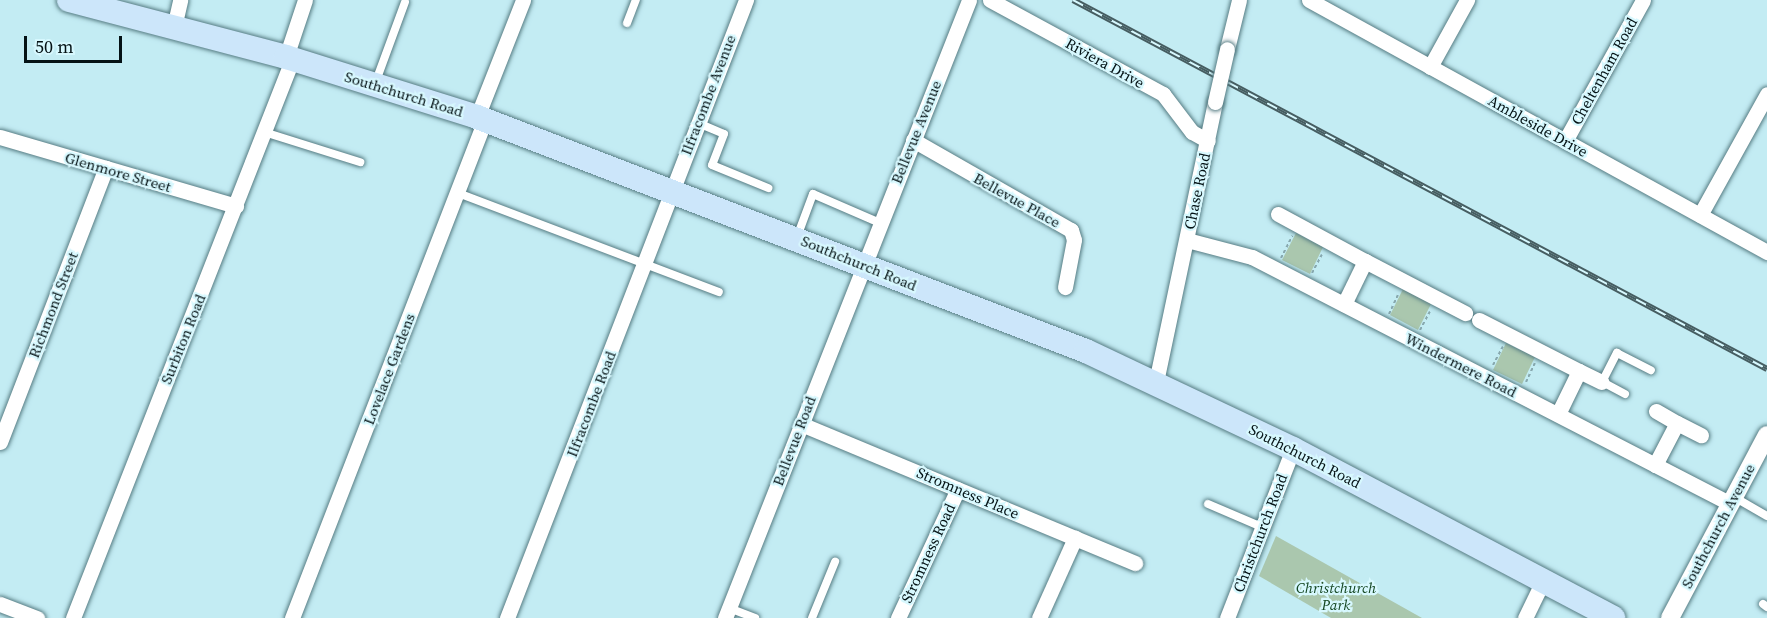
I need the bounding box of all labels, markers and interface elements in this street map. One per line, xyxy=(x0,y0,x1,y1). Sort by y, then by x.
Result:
street label: Cheltenham Road xyxy=(1567,14,1641,128)
scale bar xyxy=(27,24,124,62)
street label: Ilfracombe Avenue xyxy=(677,32,739,158)
text: 50 m xyxy=(35,34,73,59)
street label: Riviera Drive xyxy=(1063,34,1147,92)
street label: Southchurch Road xyxy=(343,67,465,121)
street label: Bellevue Avenue xyxy=(887,78,945,186)
street label: Ambleside Drive xyxy=(1485,91,1591,161)
street label: Glenmore Street xyxy=(63,148,173,196)
street label: Chase Road xyxy=(1180,151,1214,231)
street label: Bellevue Place xyxy=(970,169,1064,231)
street label: Southchurch Road xyxy=(799,232,919,294)
street label: Richmond Street xyxy=(25,249,81,361)
street label: Surbiton Road xyxy=(157,291,209,387)
street label: Lovelace Gardens xyxy=(359,311,419,427)
street label: Windermere Road xyxy=(1402,329,1520,401)
street label: Ilfracombe Road xyxy=(563,348,619,460)
street label: Bellevue Road xyxy=(769,394,819,488)
street label: Southchurch Road xyxy=(1246,420,1364,492)
street label: Southchurch Avenue xyxy=(1678,461,1758,591)
street label: Stromness Place xyxy=(914,463,1022,523)
street label: Christchurch Road xyxy=(1229,471,1291,595)
street label: Stromness Road xyxy=(897,500,959,606)
park label: Christchurch Park xyxy=(1296,578,1376,613)

